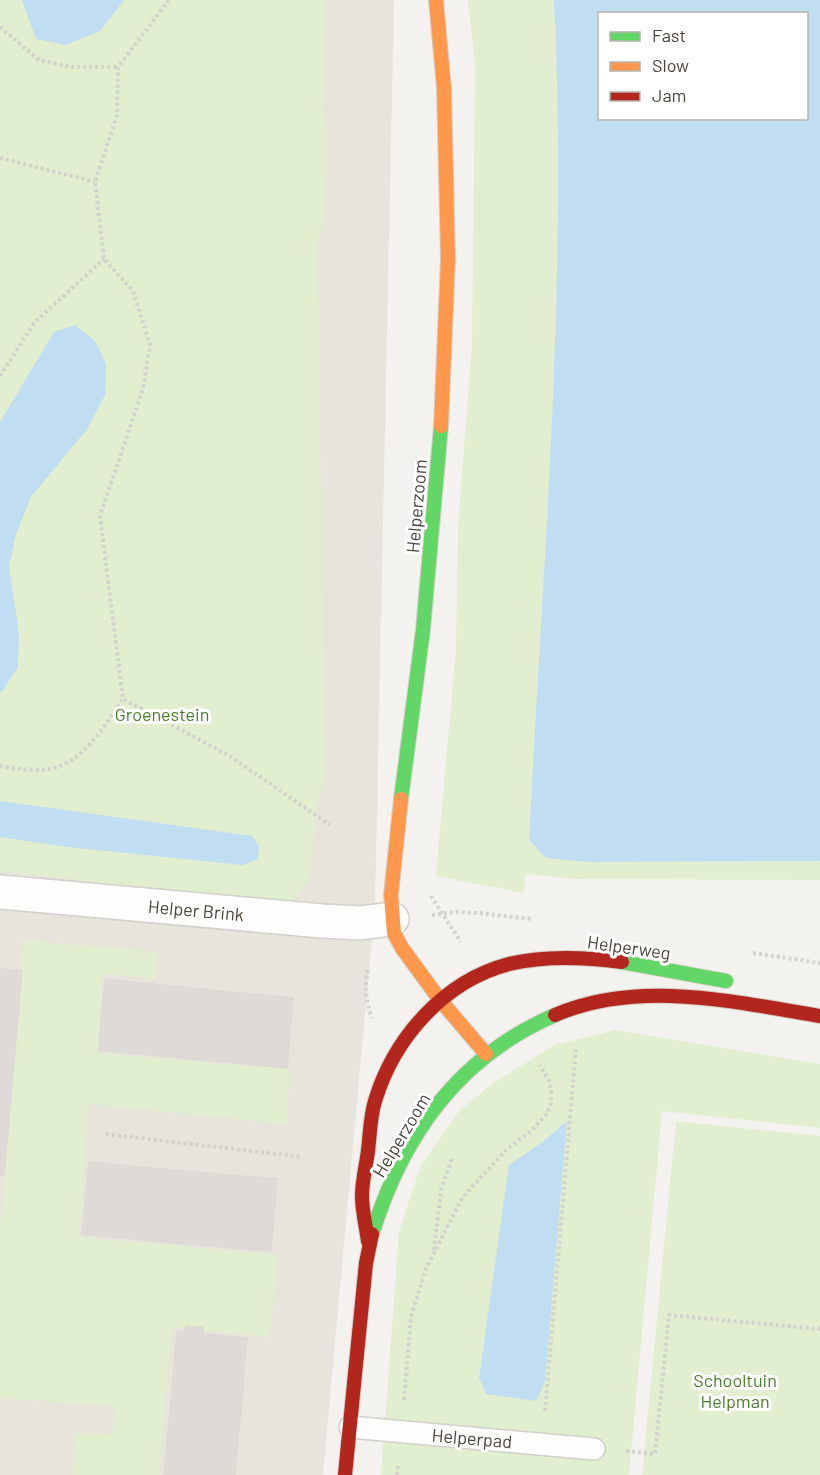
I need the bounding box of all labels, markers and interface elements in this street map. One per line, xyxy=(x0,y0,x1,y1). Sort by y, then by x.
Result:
legend xyxy=(598,12,808,120)
text: Fast xyxy=(652,24,686,46)
text: Slow xyxy=(652,54,689,76)
text: Jam xyxy=(652,84,686,106)
street label: Helperzoom xyxy=(401,458,431,554)
park label: Groenestein xyxy=(115,703,209,725)
street label: Helper Brink xyxy=(147,895,245,925)
street label: Helperweg xyxy=(586,930,672,964)
street label: Helperzoom xyxy=(367,1089,435,1181)
park label: Schooltuin Helpman xyxy=(693,1369,777,1412)
street label: Helperpad xyxy=(431,1424,513,1452)

